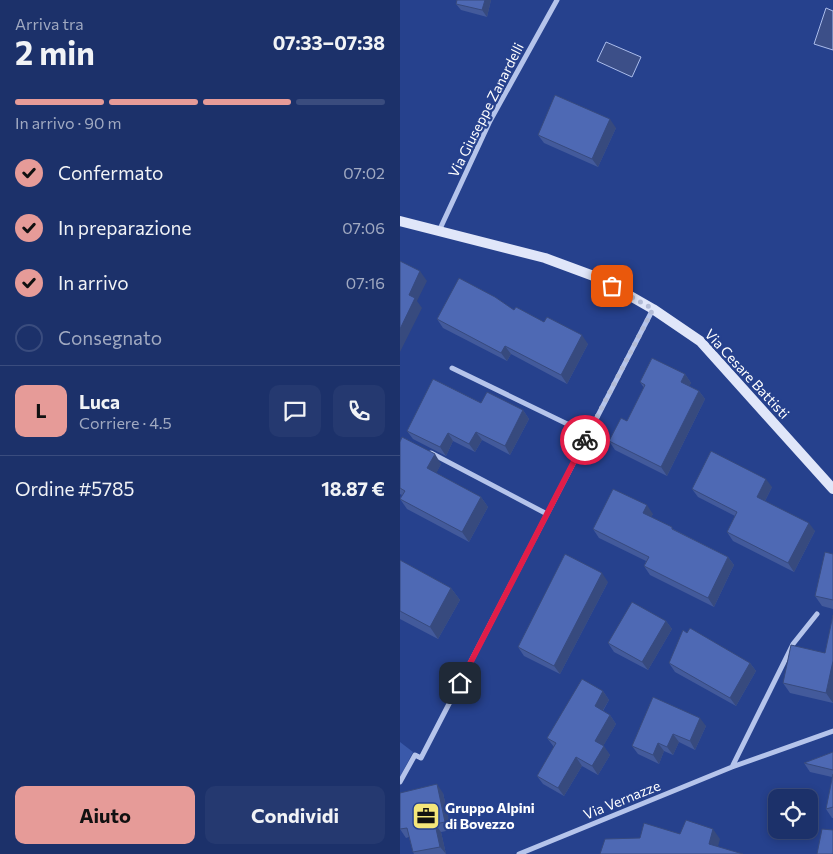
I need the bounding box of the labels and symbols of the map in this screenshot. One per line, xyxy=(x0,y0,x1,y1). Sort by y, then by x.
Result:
street label: Via Giuseppe Zanardelli xyxy=(444,40,527,180)
pin xyxy=(591,265,633,307)
street label: Via Cesare Battisti xyxy=(701,325,793,422)
courier xyxy=(560,415,610,465)
pin xyxy=(439,662,481,704)
street label: Via Vernazze xyxy=(581,776,663,823)
place label: Gruppo Alpini di Bovezzo xyxy=(445,799,535,832)
office icon: Gruppo Alpini di Bovezzo xyxy=(411,801,441,831)

